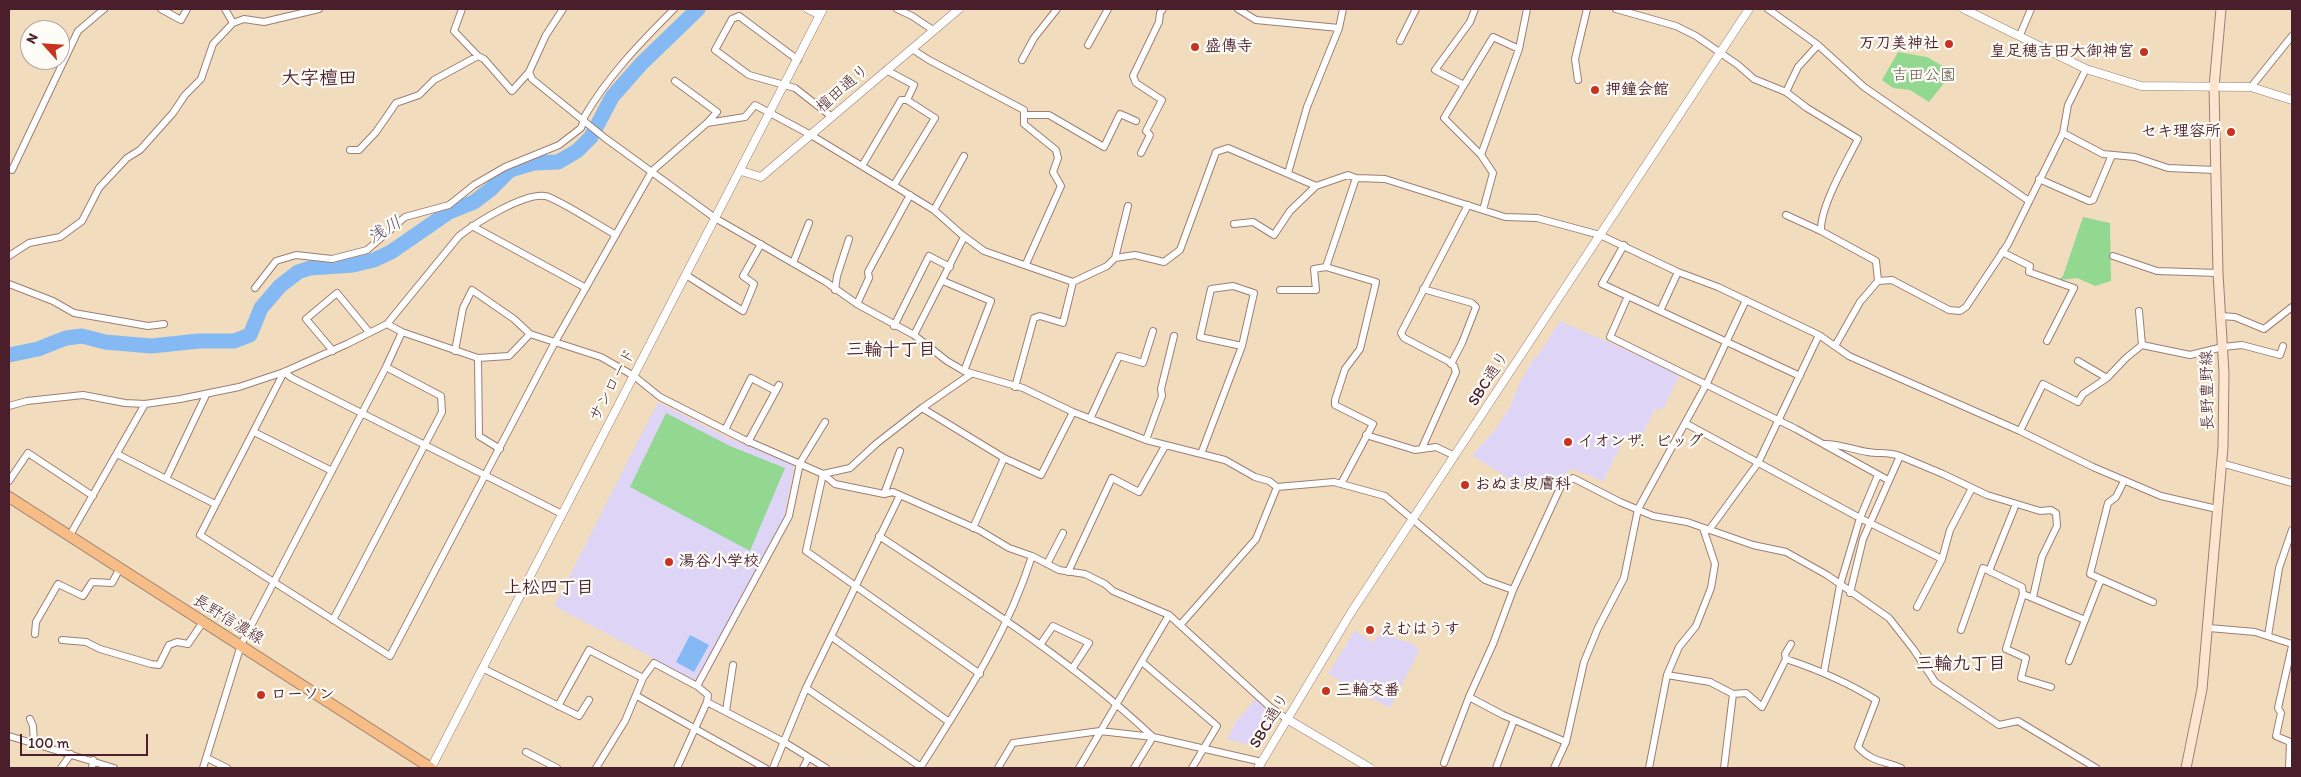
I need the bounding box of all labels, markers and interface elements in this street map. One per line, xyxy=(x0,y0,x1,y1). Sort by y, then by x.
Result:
north arrow xyxy=(20,20,70,70)
text: N xyxy=(22,31,42,47)
place label: 万刀美神社 xyxy=(1859,34,1939,54)
place label: 盛傳寺 xyxy=(1205,37,1253,57)
marker: 万刀美神社 xyxy=(1943,38,1955,50)
marker: 盛傳寺 xyxy=(1189,41,1201,53)
place label: 皇足穂吉田大御神宮 xyxy=(1990,42,2134,62)
marker: 皇足穂吉田大御神宮 xyxy=(2138,46,2150,58)
street label: 檀田通り xyxy=(813,61,873,117)
park label: 吉田公園 xyxy=(1892,66,1956,86)
district label: 大字檀田 xyxy=(281,68,357,90)
place label: 押鐘会館 xyxy=(1605,80,1669,100)
marker: 押鐘会館 xyxy=(1589,84,1601,96)
place label: セキ理容所 xyxy=(2141,122,2221,142)
marker: セキ理容所 xyxy=(2225,126,2237,138)
water label: 浅川 xyxy=(364,212,406,250)
district label: 三輪十丁目 xyxy=(846,339,936,361)
street label: サンロード xyxy=(586,345,640,425)
street label: SBC通り xyxy=(1464,348,1514,410)
street label: 長野豊野線 xyxy=(2198,350,2218,430)
place label: イオンザ．ビッグ xyxy=(1578,432,1703,452)
marker: イオンザ．ビッグ xyxy=(1562,436,1574,448)
place label: おぬま皮膚科 xyxy=(1475,475,1571,495)
marker: おぬま皮膚科 xyxy=(1459,479,1471,491)
place label: 湯谷小学校 xyxy=(679,552,759,572)
marker: 湯谷小学校 xyxy=(663,556,675,568)
district label: 上松四丁目 xyxy=(504,577,594,599)
street label: 長野信濃線 xyxy=(189,591,267,649)
place label: えむはうす xyxy=(1380,620,1460,640)
marker: えむはうす xyxy=(1364,624,1376,636)
district label: 三輪九丁目 xyxy=(1916,653,2006,675)
place label: 三輪交番 xyxy=(1336,681,1400,701)
place label: ローソン xyxy=(271,685,335,705)
marker: 三輪交番 xyxy=(1320,685,1332,697)
marker: ローソン xyxy=(255,689,267,701)
street label: SBC通り xyxy=(1246,690,1294,752)
scale bar xyxy=(22,724,150,756)
text: 100 m xyxy=(28,734,69,752)

